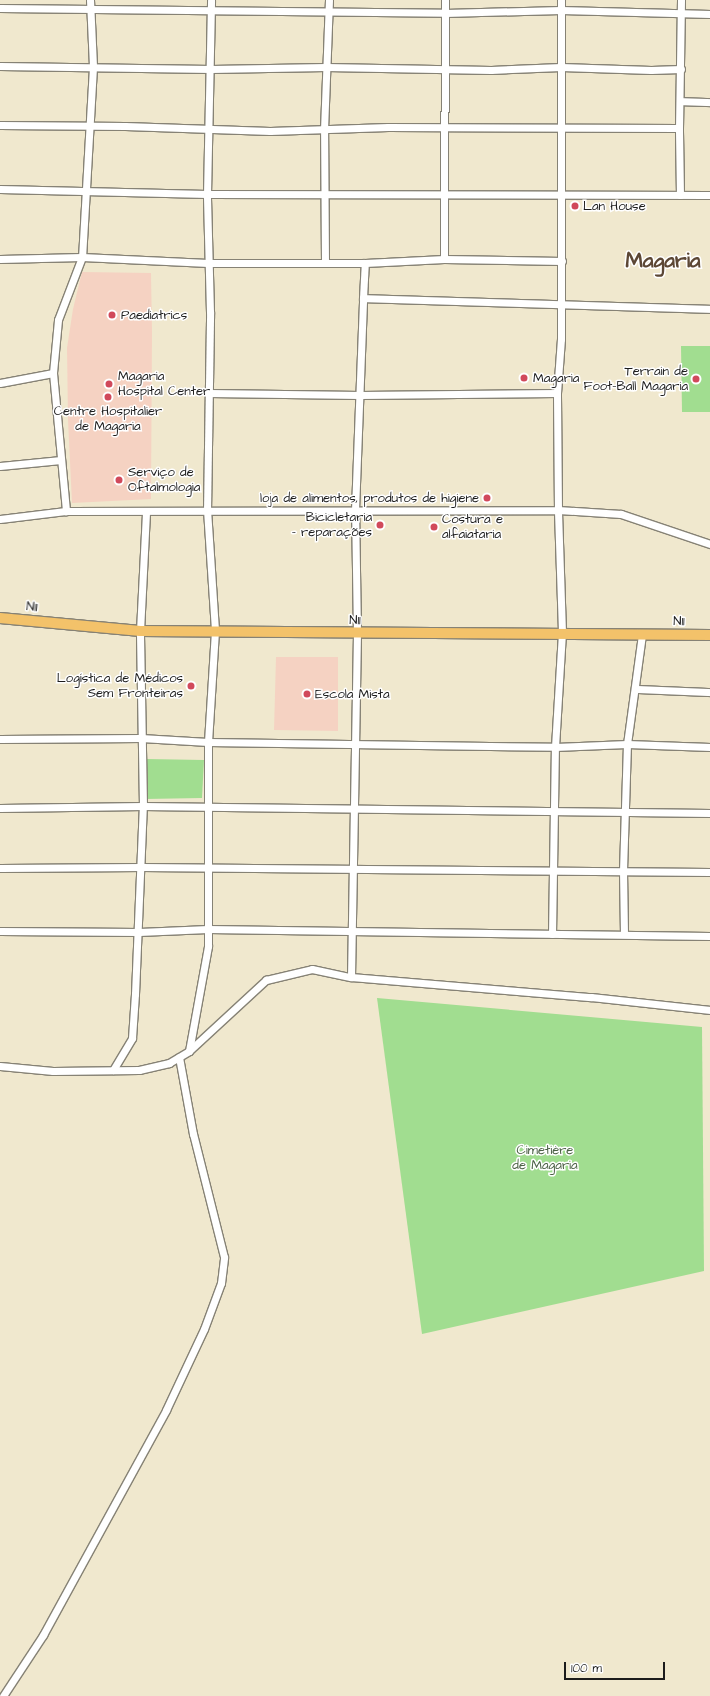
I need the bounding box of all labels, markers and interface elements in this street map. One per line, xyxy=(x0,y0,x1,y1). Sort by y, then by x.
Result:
place label: Lan House xyxy=(583,198,646,214)
marker: Lan House xyxy=(570,201,580,211)
district label: Magaria xyxy=(625,248,701,274)
place label: Paediatrics xyxy=(121,307,187,323)
marker: Paediatrics xyxy=(106,309,118,321)
place label: Terrain de Foot-Ball Magaria xyxy=(583,364,688,395)
place label: Magaria Hospital Center xyxy=(118,369,210,400)
place label: Magaria xyxy=(533,370,579,386)
marker: Magaria xyxy=(518,372,530,384)
marker: Terrain de Foot-Ball Magaria xyxy=(691,374,701,384)
marker: Magaria Hospital Center xyxy=(103,378,115,390)
marker: Centre Hospitalier de Magaria xyxy=(102,391,114,403)
place label: Centre Hospitalier de Magaria xyxy=(54,404,162,435)
place label: Serviço de Oftalmologia xyxy=(128,465,200,496)
marker: Serviço de Oftalmologia xyxy=(113,474,125,486)
place label: loja de alimentos, produtos de higiene xyxy=(260,490,479,506)
marker: loja de alimentos, produtos de higiene xyxy=(482,493,492,503)
place label: Bicicletaria - reparações xyxy=(292,510,372,541)
place label: Costura e alfaiataria xyxy=(442,512,503,543)
marker: Bicicletaria - reparações xyxy=(375,520,385,530)
marker: Costura e alfaiataria xyxy=(429,522,439,532)
street label: N11 xyxy=(26,599,38,615)
street label: N11 xyxy=(349,612,361,628)
street label: N11 xyxy=(673,613,685,629)
place label: Logística de Médicos Sem Fronteiras xyxy=(57,671,183,702)
marker: Logística de Médicos Sem Fronteiras xyxy=(186,681,196,691)
place label: Escola Mista xyxy=(315,686,390,702)
marker: Escola Mista xyxy=(302,689,312,699)
park label: Cimetière de Magaria xyxy=(512,1143,578,1174)
scale bar xyxy=(566,1654,667,1680)
text: 100 m xyxy=(571,1660,602,1677)

